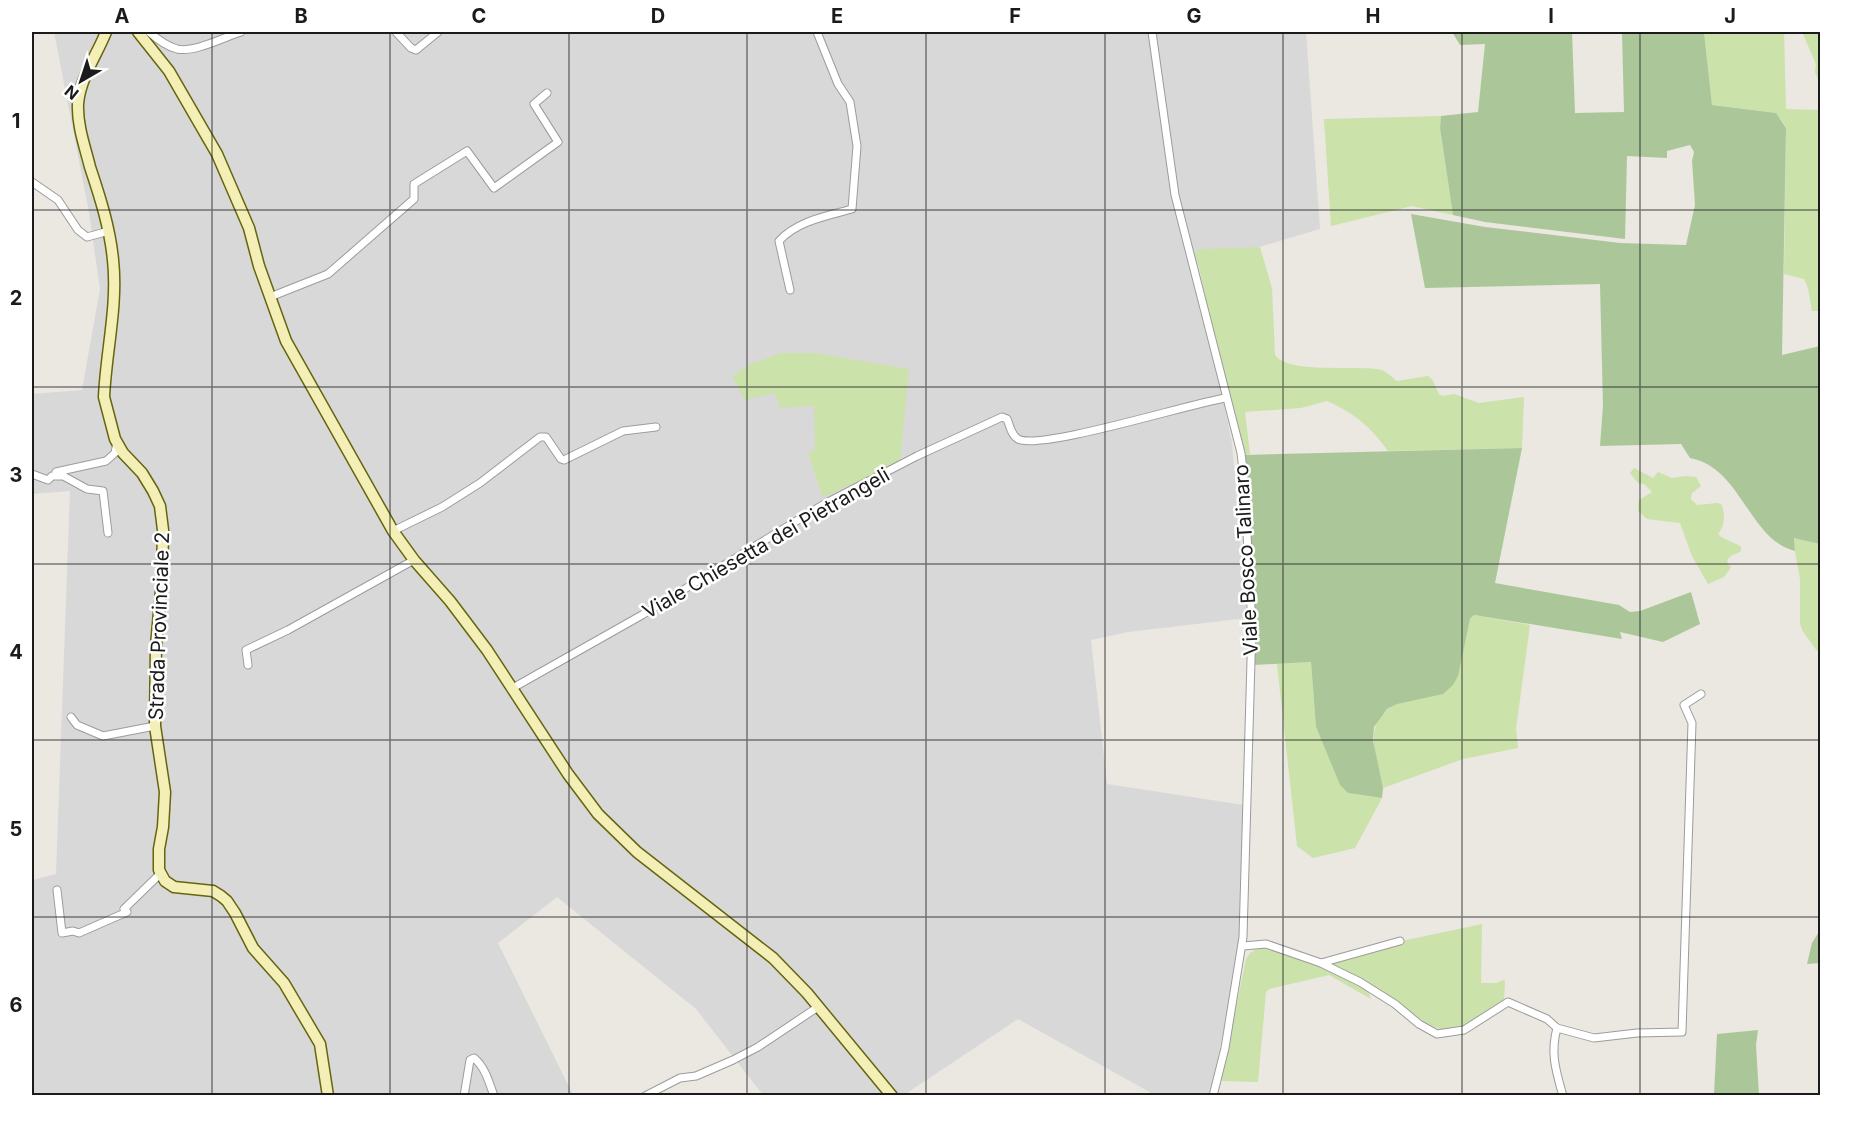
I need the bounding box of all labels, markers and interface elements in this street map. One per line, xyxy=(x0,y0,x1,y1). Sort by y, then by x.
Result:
text: A xyxy=(115,4,130,28)
text: B xyxy=(294,4,308,28)
text: C xyxy=(472,4,486,28)
text: D xyxy=(651,4,665,28)
text: E xyxy=(831,4,843,28)
text: F xyxy=(1009,4,1021,28)
text: G xyxy=(1186,4,1202,28)
text: H xyxy=(1366,4,1380,28)
text: I xyxy=(1548,4,1554,28)
text: J xyxy=(1724,4,1736,28)
north arrow xyxy=(51,51,111,111)
text: N xyxy=(61,81,83,104)
text: 1 xyxy=(12,109,20,133)
text: 2 xyxy=(10,286,22,310)
street label: Viale Chiesetta dei Pietrangeli xyxy=(638,462,894,624)
text: 3 xyxy=(10,463,22,487)
street label: Viale Bosco Talinaro xyxy=(1229,464,1263,656)
street label: Strada Provinciale 2 xyxy=(144,531,174,721)
text: 4 xyxy=(9,640,23,664)
text: 5 xyxy=(10,817,22,841)
text: 6 xyxy=(10,993,23,1017)

